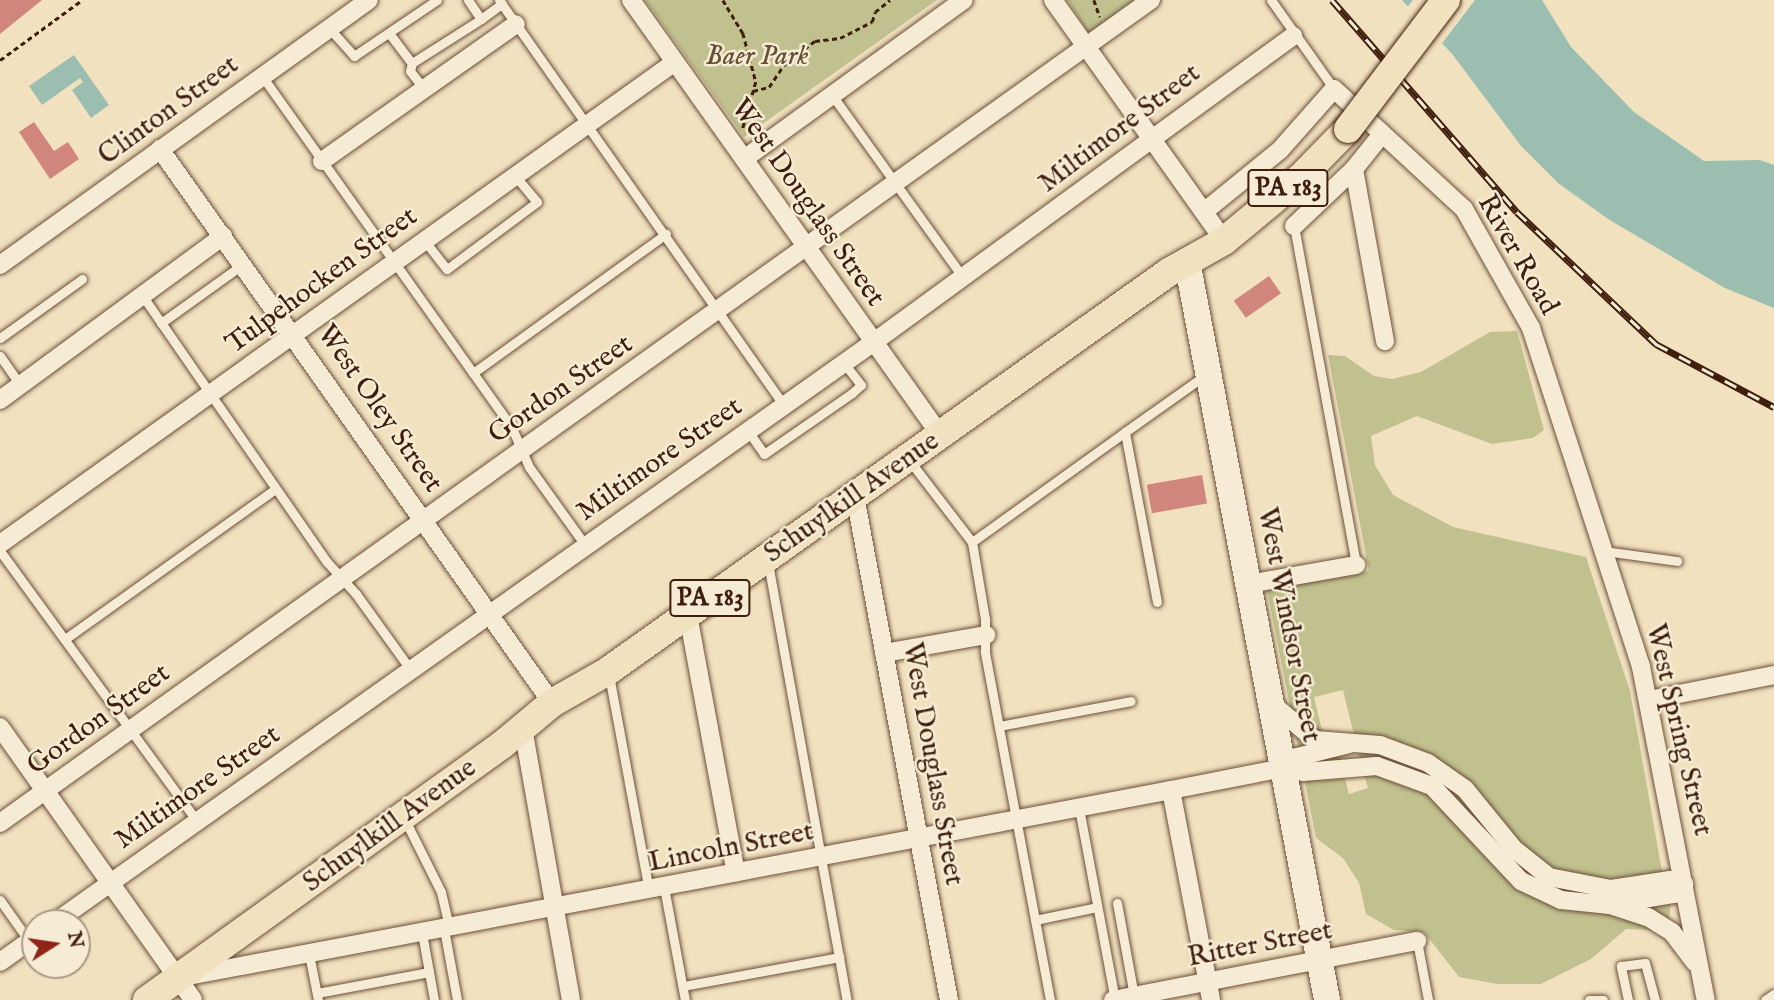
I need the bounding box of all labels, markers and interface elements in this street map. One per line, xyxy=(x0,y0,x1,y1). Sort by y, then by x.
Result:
park label: Baer Park xyxy=(706,40,808,74)
street label: Clinton Street xyxy=(92,49,246,173)
street label: Miltimore Street xyxy=(1032,57,1208,201)
street label: West Douglass Street xyxy=(723,93,891,313)
road number: PA 183 xyxy=(1246,166,1330,210)
street label: River Road xyxy=(1469,189,1565,321)
street label: Tulpehocken Street xyxy=(220,200,424,362)
street label: West Oley Street xyxy=(309,319,449,499)
street label: Gordon Street xyxy=(483,328,639,452)
street label: Miltimore Street xyxy=(571,391,749,529)
street label: Schuylkill Avenue xyxy=(758,425,946,571)
street label: West Windsor Street xyxy=(1249,505,1327,745)
road number: PA 183 xyxy=(668,576,752,620)
street label: West Spring Street xyxy=(1637,621,1719,839)
street label: West Douglass Street xyxy=(894,640,970,888)
street label: Gordon Street xyxy=(21,657,177,783)
street label: Miltimore Street xyxy=(109,719,287,857)
street label: Schuylkill Avenue xyxy=(297,752,483,900)
street label: Lincoln Street xyxy=(646,816,816,880)
north arrow xyxy=(21,909,91,979)
street label: Ritter Street xyxy=(1185,915,1335,975)
text: N xyxy=(61,930,88,951)

